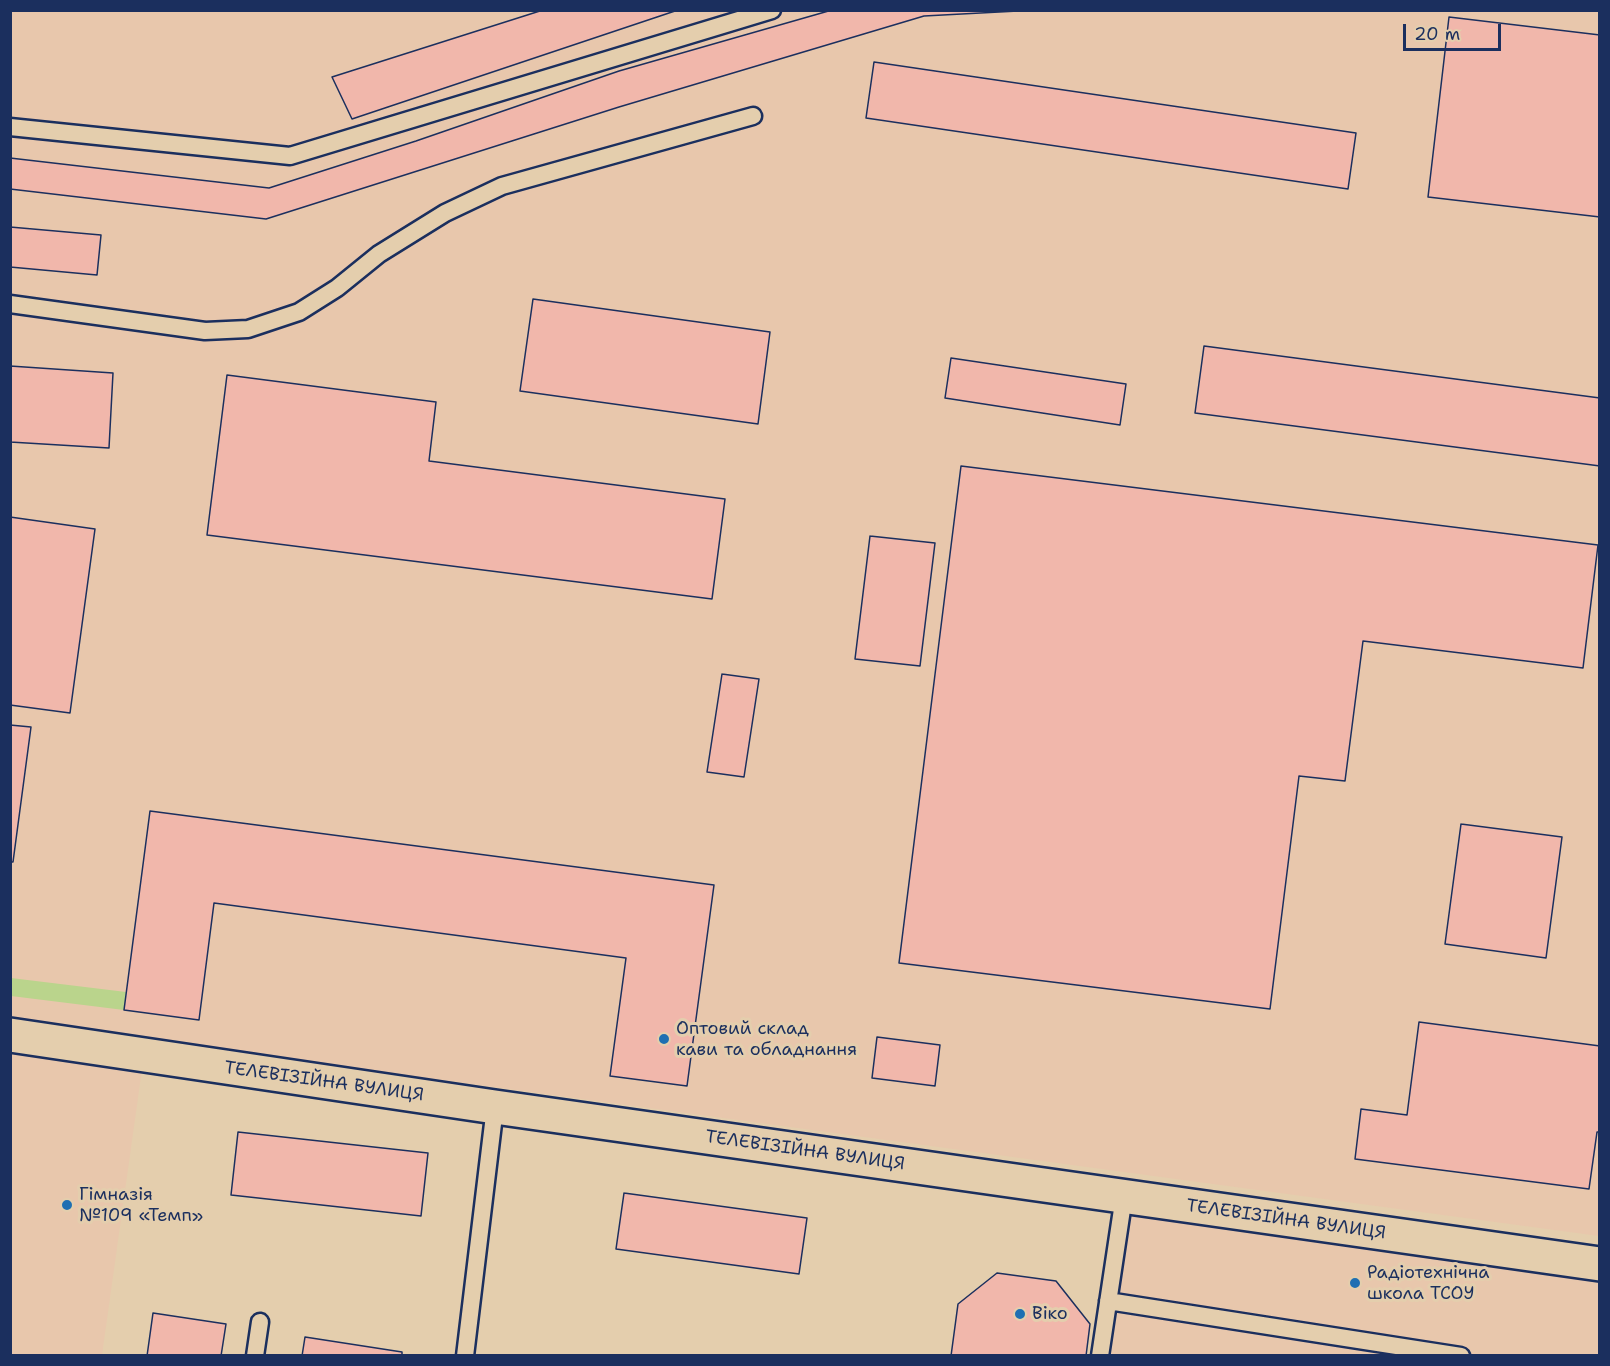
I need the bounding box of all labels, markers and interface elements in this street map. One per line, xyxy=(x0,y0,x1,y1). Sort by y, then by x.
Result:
scale bar xyxy=(1406,12,1504,50)
text: 20 m xyxy=(1414,22,1460,46)
place label: Оптовий склад кави та обладнання xyxy=(676,1018,857,1060)
marker: Оптовий склад кави та обладнання xyxy=(657,1032,671,1046)
street label: ТЕЛЕВІЗІЙНА ВУЛИЦЯ xyxy=(223,1057,425,1107)
street label: ТЕЛЕВІЗІЙНА ВУЛИЦЯ xyxy=(704,1126,906,1176)
place label: Гімназія №109 «Темп» xyxy=(79,1184,203,1226)
street label: ТЕЛЕВІЗІЙНА ВУЛИЦЯ xyxy=(1185,1195,1387,1245)
marker: Гімназія №109 «Темп» xyxy=(60,1198,74,1212)
place label: Радіотехнічна школа ТСОУ xyxy=(1367,1262,1489,1304)
marker: Радіотехнічна школа ТСОУ xyxy=(1348,1276,1362,1290)
place label: Віко xyxy=(1032,1303,1068,1325)
marker: Віко xyxy=(1013,1307,1027,1321)

